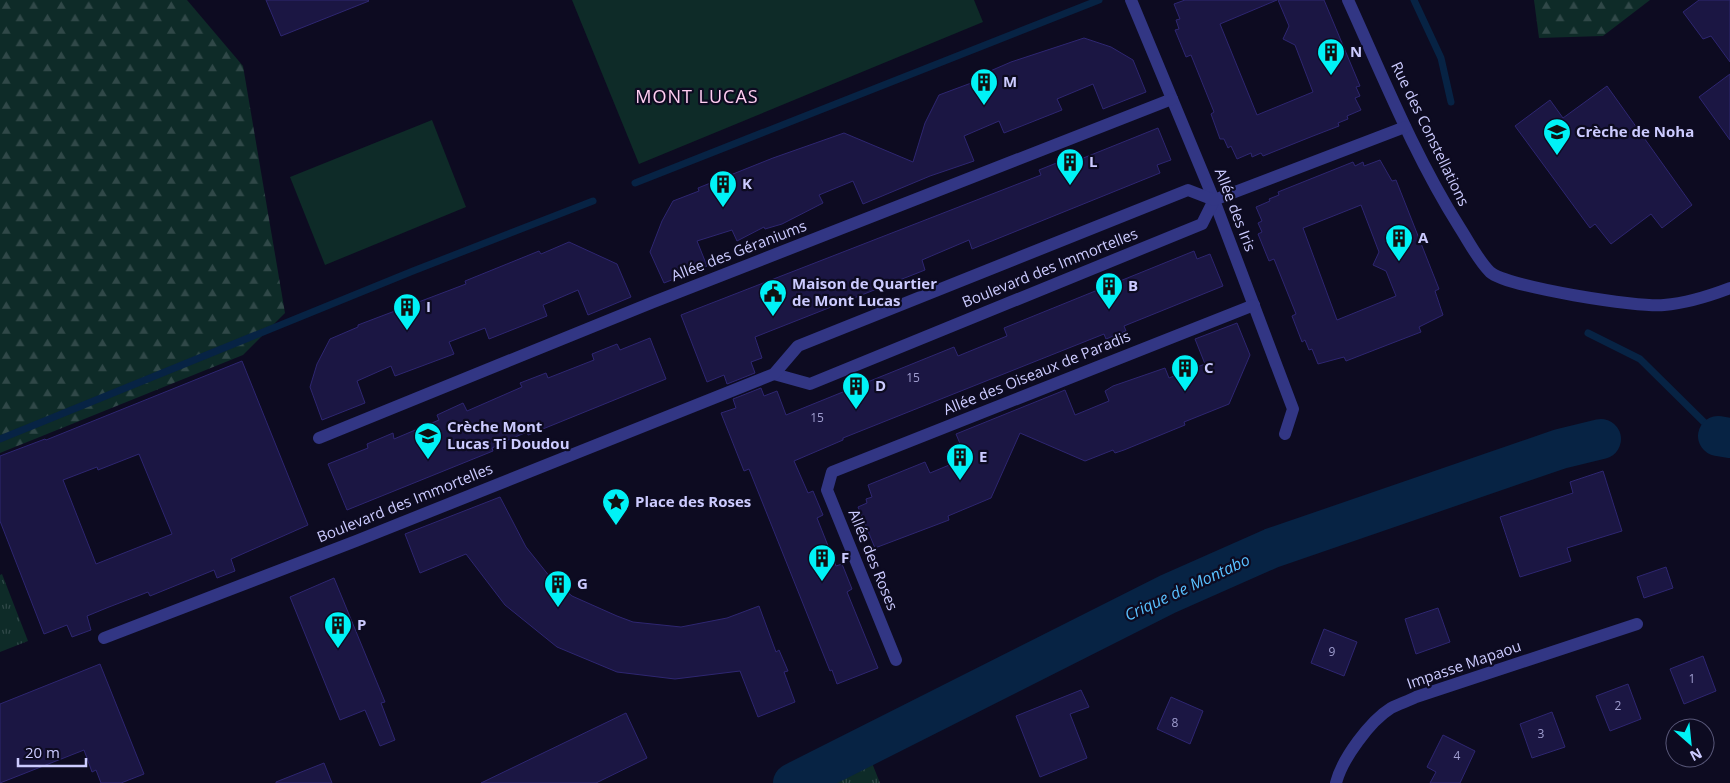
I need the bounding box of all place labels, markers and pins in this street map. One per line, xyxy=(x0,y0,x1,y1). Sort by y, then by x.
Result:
building icon: N xyxy=(1316,37,1346,76)
place label: N xyxy=(1350,41,1362,61)
building icon: M xyxy=(969,67,999,106)
place label: M xyxy=(1003,71,1017,91)
school or university icon: Crèche de Noha xyxy=(1542,117,1572,156)
place label: Crèche de Noha xyxy=(1576,121,1694,141)
building icon: L xyxy=(1055,147,1085,186)
place label: L xyxy=(1089,151,1097,171)
building icon: K xyxy=(708,169,738,208)
place label: K xyxy=(742,173,752,193)
building icon: A xyxy=(1384,223,1414,262)
place label: A xyxy=(1418,227,1429,247)
building icon: B xyxy=(1094,271,1124,310)
place label: Maison de Quartier de Mont Lucas xyxy=(792,273,937,310)
place label: B xyxy=(1128,277,1138,295)
public building icon: Maison de Quartier de Mont Lucas xyxy=(758,278,788,317)
building icon: I xyxy=(392,292,422,331)
place label: I xyxy=(426,296,431,316)
building icon: C xyxy=(1170,353,1200,392)
place label: C xyxy=(1204,357,1214,377)
building icon: D xyxy=(841,371,871,410)
place label: D xyxy=(875,375,886,395)
place label: Crèche Mont Lucas Ti Doudou xyxy=(447,416,570,453)
school or university icon: Crèche Mont Lucas Ti Doudou xyxy=(413,421,443,460)
building icon: E xyxy=(945,442,975,481)
place label: E xyxy=(979,446,987,466)
place icon: Place des Roses xyxy=(601,487,631,526)
place label: Place des Roses xyxy=(635,491,751,511)
building icon: F xyxy=(807,543,837,582)
place label: F xyxy=(841,547,849,567)
building icon: G xyxy=(543,569,573,608)
place label: G xyxy=(577,573,588,593)
building icon: P xyxy=(323,610,353,649)
place label: P xyxy=(357,614,366,634)

